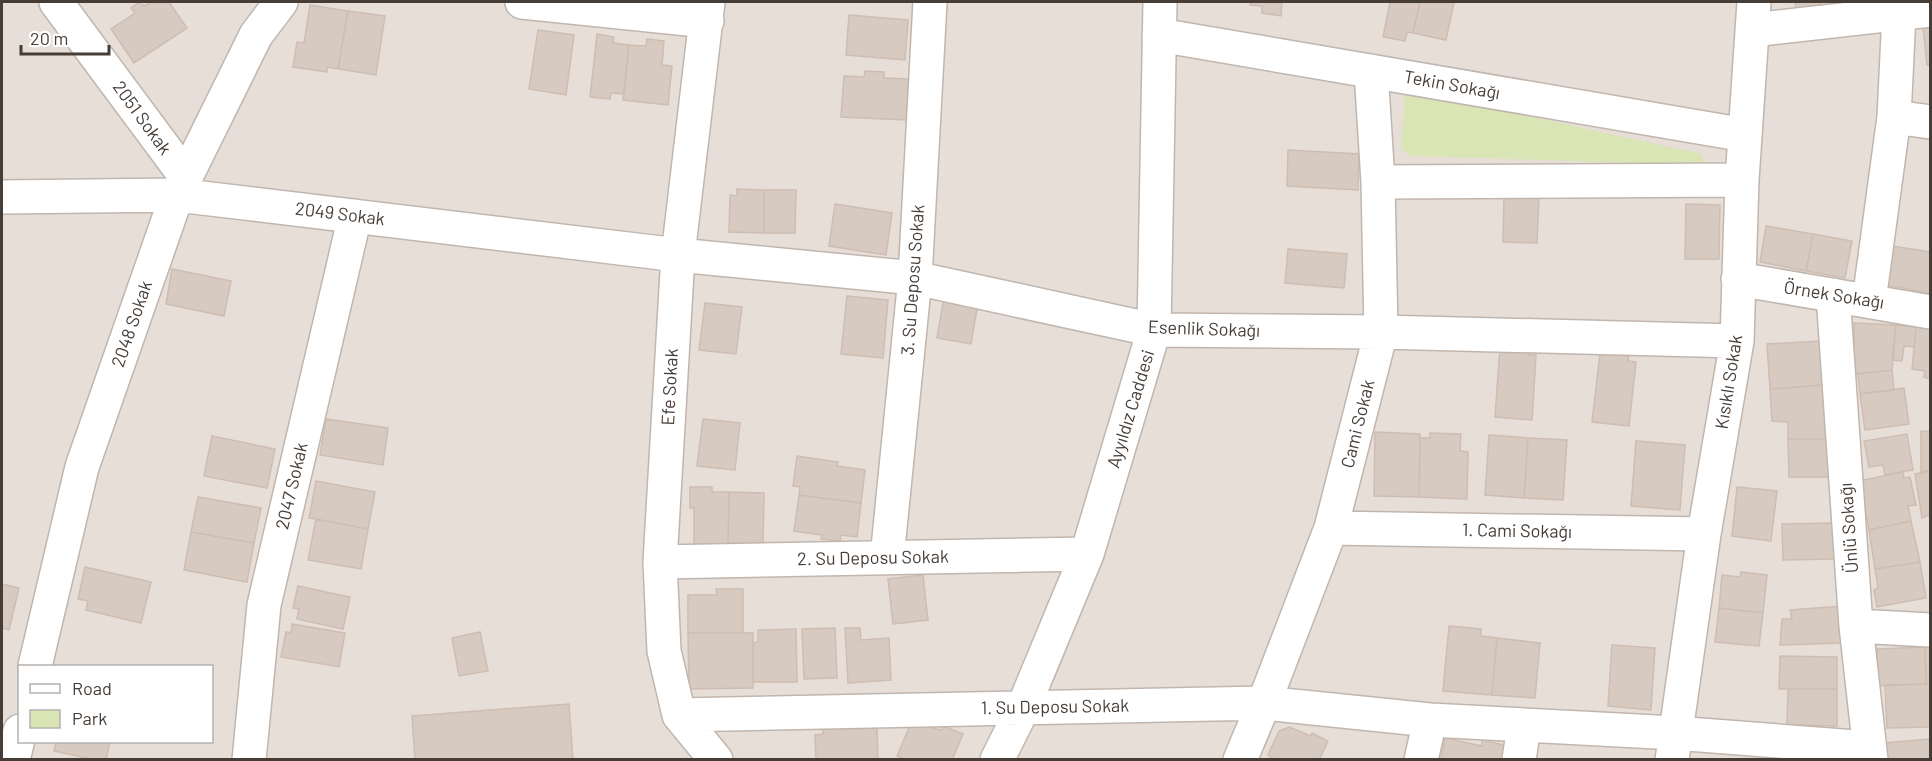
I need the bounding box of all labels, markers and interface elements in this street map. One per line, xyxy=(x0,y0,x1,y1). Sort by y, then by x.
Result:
scale bar xyxy=(21,18,110,56)
text: 20 m xyxy=(30,27,68,49)
street label: Tekin Sokağı xyxy=(1402,65,1502,103)
street label: 2051 Sokak xyxy=(109,76,177,159)
street label: 2049 Sokak xyxy=(294,197,386,229)
street label: 3. Su Deposu Sokak xyxy=(896,204,928,356)
street label: Örnek Sokağı xyxy=(1782,275,1886,313)
street label: 2048 Sokak xyxy=(106,277,156,370)
street label: Esenlik Sokağı xyxy=(1148,315,1260,341)
street label: Kısıklı Sokak xyxy=(1710,333,1746,431)
street label: Ayyıldız Caddesi xyxy=(1102,347,1158,471)
street label: Efe Sokak xyxy=(656,348,682,426)
street label: Cami Sokak xyxy=(1335,377,1379,470)
street label: 2047 Sokak xyxy=(270,440,312,531)
street label: Ünlü Sokağı xyxy=(1834,482,1862,574)
street label: 1. Cami Sokağı xyxy=(1462,518,1572,542)
street label: 2. Su Deposu Sokak xyxy=(797,545,949,569)
legend xyxy=(18,665,213,743)
text: Road xyxy=(72,677,112,699)
street label: 1. Su Deposu Sokak xyxy=(981,694,1129,718)
text: Park xyxy=(72,707,107,729)

